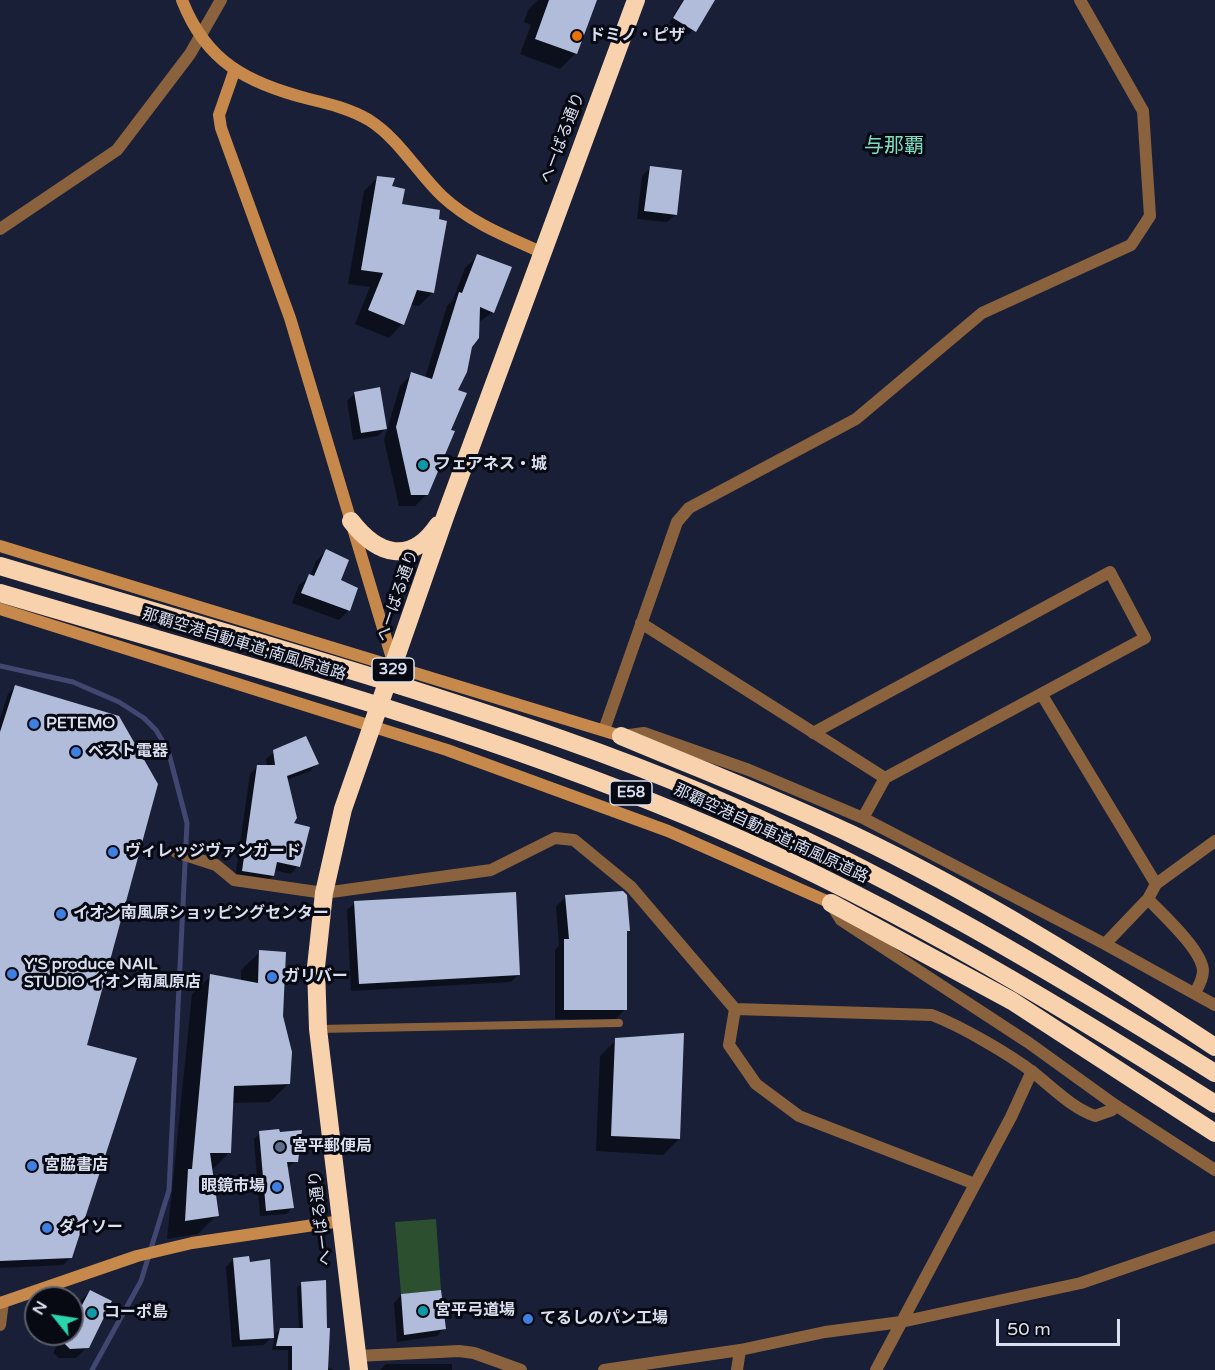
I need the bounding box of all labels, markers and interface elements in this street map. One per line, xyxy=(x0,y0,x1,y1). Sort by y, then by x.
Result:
place label: ドミノ・ピザ xyxy=(589,26,685,46)
marker: ドミノ・ピザ xyxy=(570,29,584,43)
street label: へーばる通り xyxy=(537,90,589,186)
district label: 与那覇 xyxy=(864,135,924,159)
place label: フェアネス・城 xyxy=(435,455,547,475)
marker: フェアネス・城 xyxy=(416,458,430,472)
street label: へーばる通り xyxy=(373,547,423,645)
street label: 那覇空港自動車道;南風原道路 xyxy=(140,605,348,685)
road number: 329 xyxy=(372,658,414,682)
place label: PETEMO xyxy=(46,714,115,734)
marker: PETEMO xyxy=(27,717,41,731)
place label: ベスト電器 xyxy=(88,742,168,762)
marker: ベスト電器 xyxy=(69,745,83,759)
street label: 那覇空港自動車道;南風原道路 xyxy=(671,780,871,888)
road number: E58 xyxy=(610,781,652,805)
place label: ヴィレッジヴァンガード xyxy=(125,842,301,862)
marker: ヴィレッジヴァンガード xyxy=(106,845,120,859)
place label: イオン南風原ショッピングセンター xyxy=(73,904,329,924)
marker: イオン南風原ショッピングセンター xyxy=(54,907,68,921)
place label: Y'S produce NAIL STUDIO イオン南風原店 xyxy=(24,955,201,993)
marker: Y'S produce NAIL STUDIO イオン南風原店 xyxy=(5,967,19,981)
place label: ガリバー xyxy=(284,967,348,987)
marker: ガリバー xyxy=(265,970,279,984)
place label: 宮平郵便局 xyxy=(292,1137,372,1157)
marker: 宮平郵便局 xyxy=(273,1140,287,1154)
place label: 宮脇書店 xyxy=(44,1156,108,1176)
marker: 宮脇書店 xyxy=(25,1159,39,1173)
street label: へーばる通り xyxy=(306,1169,336,1267)
place label: 眼鏡市場 xyxy=(201,1177,265,1197)
marker: 眼鏡市場 xyxy=(270,1180,284,1194)
place label: ダイソー xyxy=(59,1218,123,1238)
marker: ダイソー xyxy=(40,1221,54,1235)
north arrow xyxy=(24,1286,84,1346)
text: N xyxy=(28,1297,52,1319)
place label: 宮平弓道場 xyxy=(435,1301,515,1321)
place label: コーポ島 xyxy=(104,1303,168,1323)
marker: 宮平弓道場 xyxy=(416,1304,430,1318)
marker: コーポ島 xyxy=(85,1306,99,1320)
scale bar xyxy=(999,1307,1124,1345)
place label: てるしのパン工場 xyxy=(540,1309,668,1329)
marker: てるしのパン工場 xyxy=(521,1312,535,1326)
text: 50 m xyxy=(1007,1318,1051,1340)

